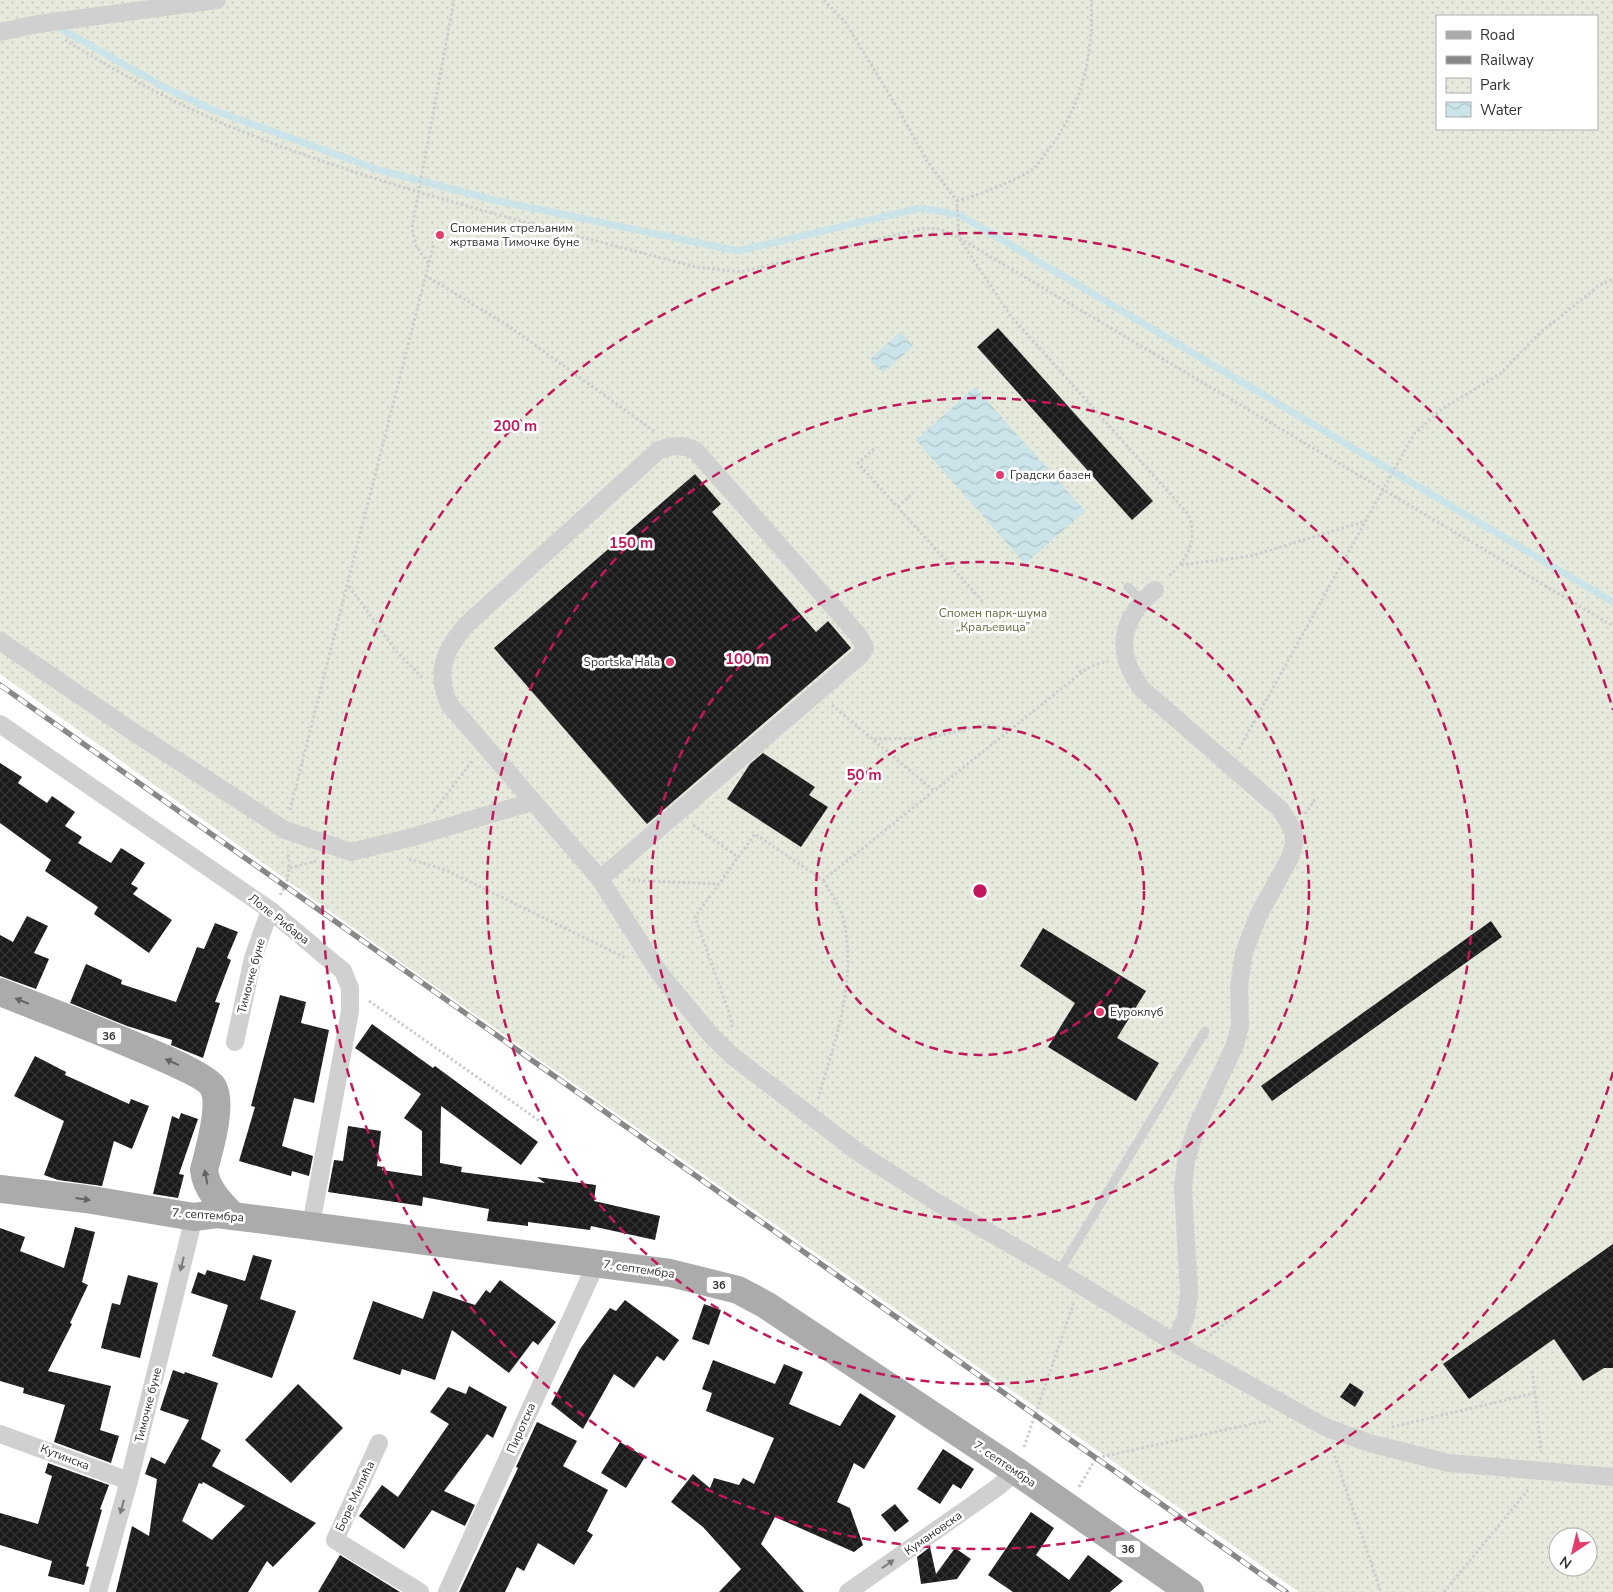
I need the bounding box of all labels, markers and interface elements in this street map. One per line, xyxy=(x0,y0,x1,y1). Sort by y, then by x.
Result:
legend xyxy=(1436,15,1598,130)
text: Road xyxy=(1480,25,1515,45)
text: Railway xyxy=(1480,50,1534,70)
text: Park xyxy=(1480,75,1510,95)
text: Water xyxy=(1480,100,1523,120)
place label: Споменик стрељаним жртвама Тимочке буне xyxy=(450,220,579,250)
marker: Споменик стрељаним жртвама Тимочке буне xyxy=(434,229,446,241)
text: 200 m xyxy=(493,416,537,436)
place label: Градски базен xyxy=(1010,467,1091,483)
marker: Градски базен xyxy=(994,469,1006,481)
text: 150 m xyxy=(609,533,653,553)
park label: Спомен парк-шума „Краљевица” xyxy=(939,605,1047,635)
text: 100 m xyxy=(725,649,769,669)
place label: Sportska Hala xyxy=(584,654,660,670)
marker: Sportska Hala xyxy=(664,656,676,668)
text: 50 m xyxy=(846,765,882,785)
centre of rings xyxy=(971,882,989,900)
street label: Лоле Рибара xyxy=(245,890,313,948)
street label: Тимочке буне xyxy=(233,937,269,1015)
one-way arrow xyxy=(14,997,29,1005)
place label: Еуроклуб xyxy=(1110,1004,1164,1020)
marker: Еуроклуб xyxy=(1094,1006,1106,1018)
road number: 36 xyxy=(96,1028,122,1044)
one-way arrow xyxy=(165,1058,179,1066)
one-way arrow xyxy=(202,1168,210,1184)
one-way arrow xyxy=(75,1195,91,1203)
street label: 7. септембра xyxy=(171,1204,245,1226)
street label: 7. септембра xyxy=(602,1256,676,1282)
one-way arrow xyxy=(178,1257,186,1272)
road number: 36 xyxy=(706,1276,732,1294)
street label: Тимочке буне xyxy=(131,1366,165,1444)
street label: Пиротска xyxy=(503,1400,539,1456)
street label: 7. септембра xyxy=(971,1437,1039,1491)
street label: Кутинска xyxy=(38,1440,92,1474)
street label: Боре Милића xyxy=(332,1458,378,1534)
one-way arrow xyxy=(117,1499,125,1514)
street label: Кумановска xyxy=(901,1507,965,1559)
north arrow xyxy=(1548,1527,1598,1577)
road number: 36 xyxy=(1116,1540,1140,1558)
text: N xyxy=(1556,1551,1576,1573)
one-way arrow xyxy=(881,1559,894,1569)

